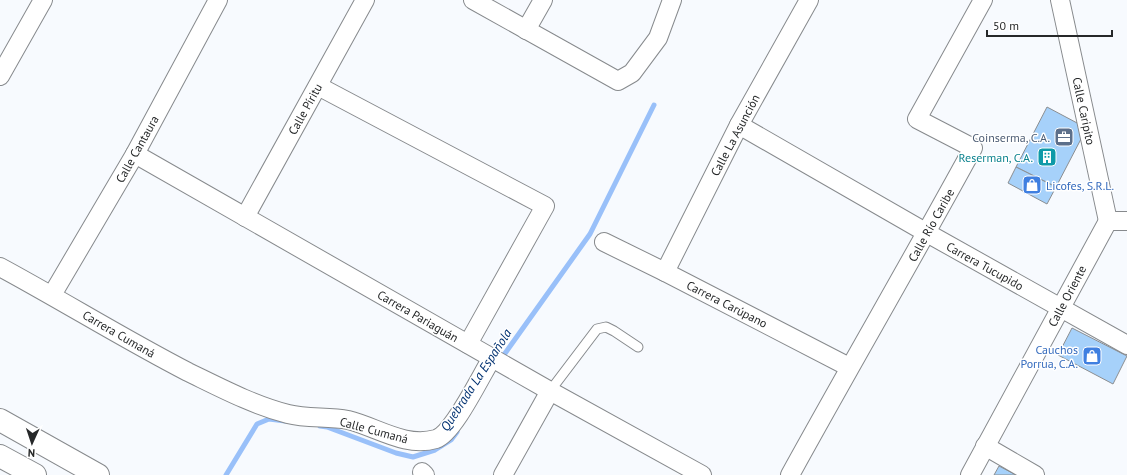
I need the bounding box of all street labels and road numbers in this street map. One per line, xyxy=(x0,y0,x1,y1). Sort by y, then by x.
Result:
street label: Calle Caripito xyxy=(1070,76,1098,146)
street label: Calle Píritu xyxy=(285,81,325,137)
street label: Calle La Asunción xyxy=(707,92,763,178)
street label: Calle Cantaura xyxy=(112,113,162,185)
street label: Calle Río Caribe xyxy=(905,186,957,264)
street label: Carrera Tucupido xyxy=(944,239,1026,293)
street label: Calle Oriente xyxy=(1045,263,1089,329)
street label: Carrera Carúpano xyxy=(684,277,770,331)
street label: Carrera Pariaguán xyxy=(375,287,461,345)
street label: Carrera Cumaná xyxy=(80,307,158,361)
street label: Calle Cumaná xyxy=(338,414,410,446)

